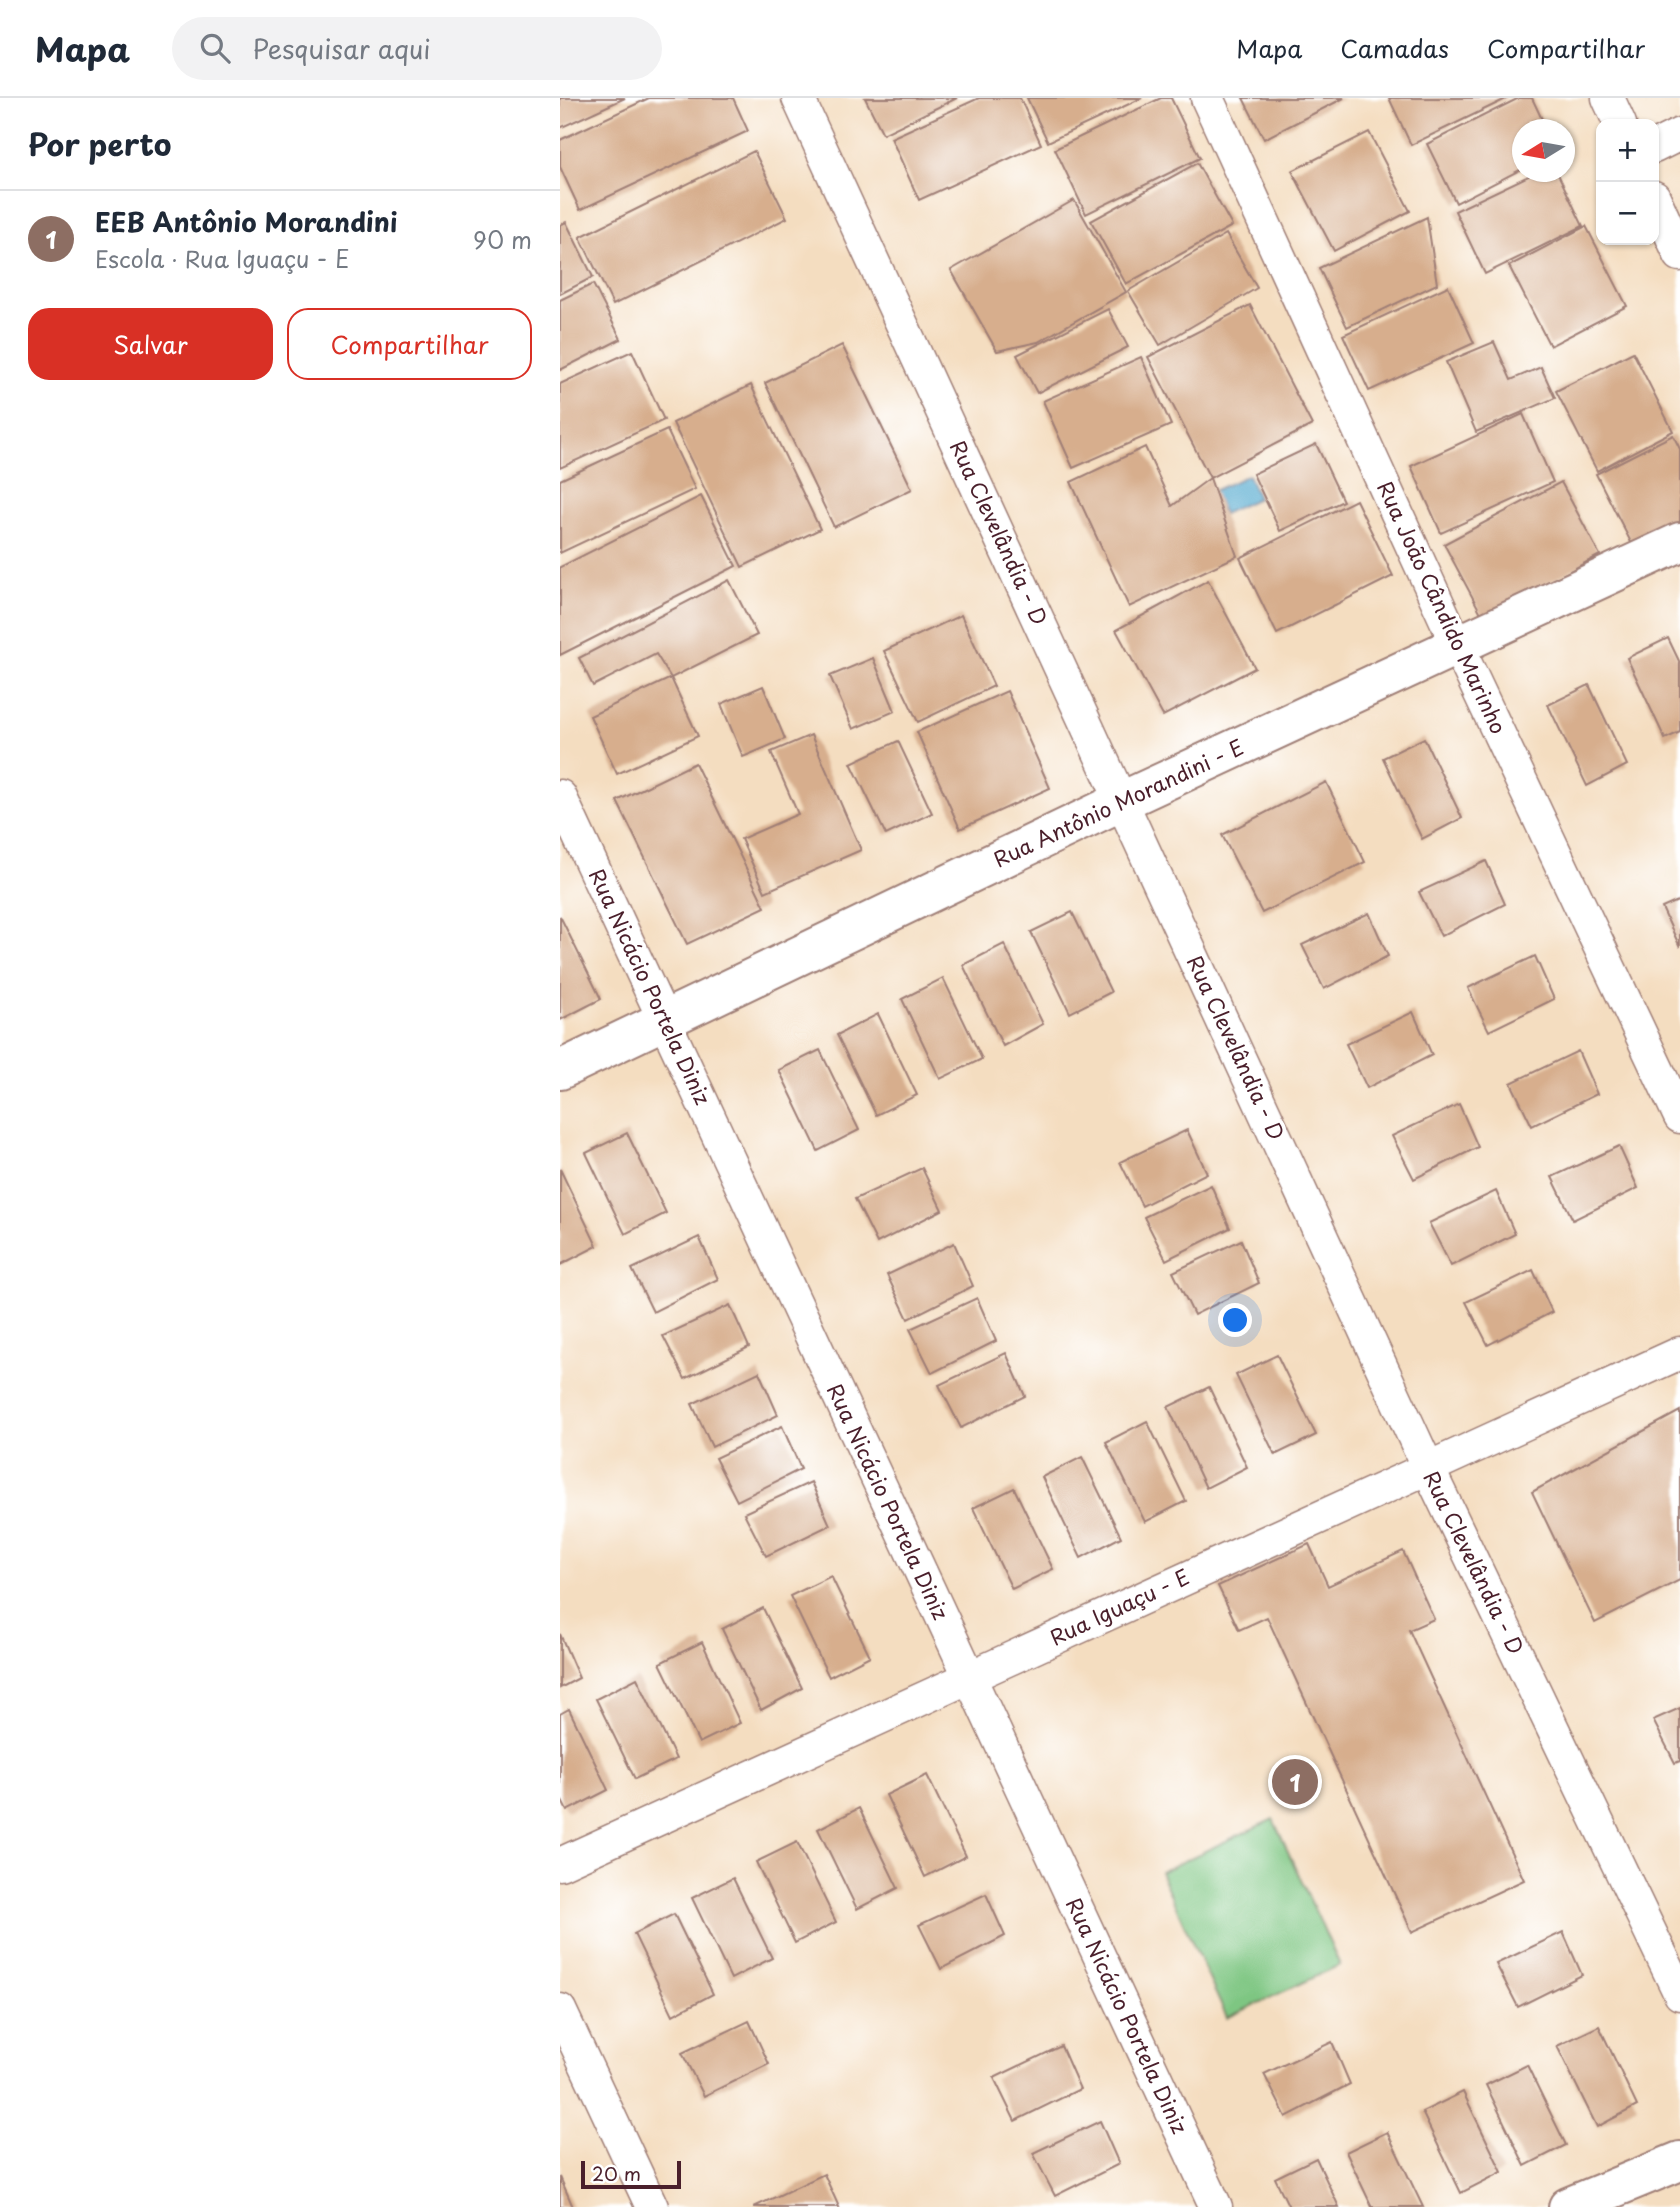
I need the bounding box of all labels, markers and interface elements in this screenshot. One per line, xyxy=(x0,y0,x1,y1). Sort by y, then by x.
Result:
search box xyxy=(172,17,662,80)
text: Mapa xyxy=(35,23,130,73)
icon: search xyxy=(196,29,234,67)
text: Pesquisar aqui xyxy=(252,29,431,68)
text: Mapa xyxy=(1236,30,1302,66)
text: Camadas xyxy=(1340,30,1449,66)
text: Compartilhar xyxy=(1487,30,1645,66)
north arrow xyxy=(1512,119,1575,182)
map controls xyxy=(1596,119,1659,245)
button: + xyxy=(1596,119,1659,182)
text: Por perto xyxy=(28,121,171,166)
button: − xyxy=(1596,182,1659,245)
text: EEB Antônio Morandini xyxy=(95,202,397,241)
text: 1 xyxy=(46,222,57,257)
text: 90 m xyxy=(473,222,532,257)
text: Escola · Rua Iguaçu - E xyxy=(95,241,350,276)
button: Salvar xyxy=(28,308,273,380)
button: Compartilhar xyxy=(287,308,532,380)
street label: Rua Clevelândia - D xyxy=(943,435,1057,630)
street label: Rua João Cândido Marinho xyxy=(1370,476,1516,739)
street label: Rua Antônio Morandini - E xyxy=(988,730,1249,874)
street label: Rua Nicácio Portela Diniz xyxy=(582,863,720,1109)
street label: Rua Clevelândia - D xyxy=(1180,950,1294,1145)
your location xyxy=(1218,1303,1252,1337)
street label: Rua Nicácio Portela Diniz xyxy=(820,1378,958,1624)
street label: Rua Clevelândia - D xyxy=(1417,1465,1533,1659)
street label: Rua Iguaçu - E xyxy=(1044,1560,1194,1653)
pin: 1 xyxy=(1272,1756,1318,1808)
street label: Rua Nicácio Portela Diniz xyxy=(1059,1892,1197,2138)
scale bar xyxy=(581,2158,681,2190)
text: 20 m xyxy=(592,2159,641,2187)

